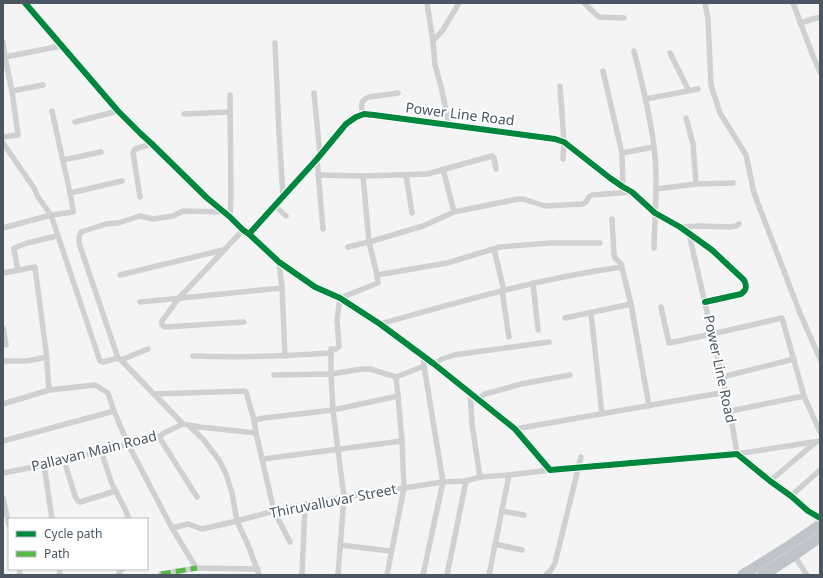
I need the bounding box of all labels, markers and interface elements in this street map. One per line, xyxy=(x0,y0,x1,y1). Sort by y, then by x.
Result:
street label: Power Line Road xyxy=(404,97,516,130)
street label: Power Line Road xyxy=(700,313,741,425)
street label: Pallavan Main Road xyxy=(29,426,159,475)
street label: Thiruvalluvar Street xyxy=(268,479,398,522)
legend xyxy=(8,518,148,570)
text: Cycle path xyxy=(44,525,102,542)
text: Path xyxy=(44,545,70,562)

